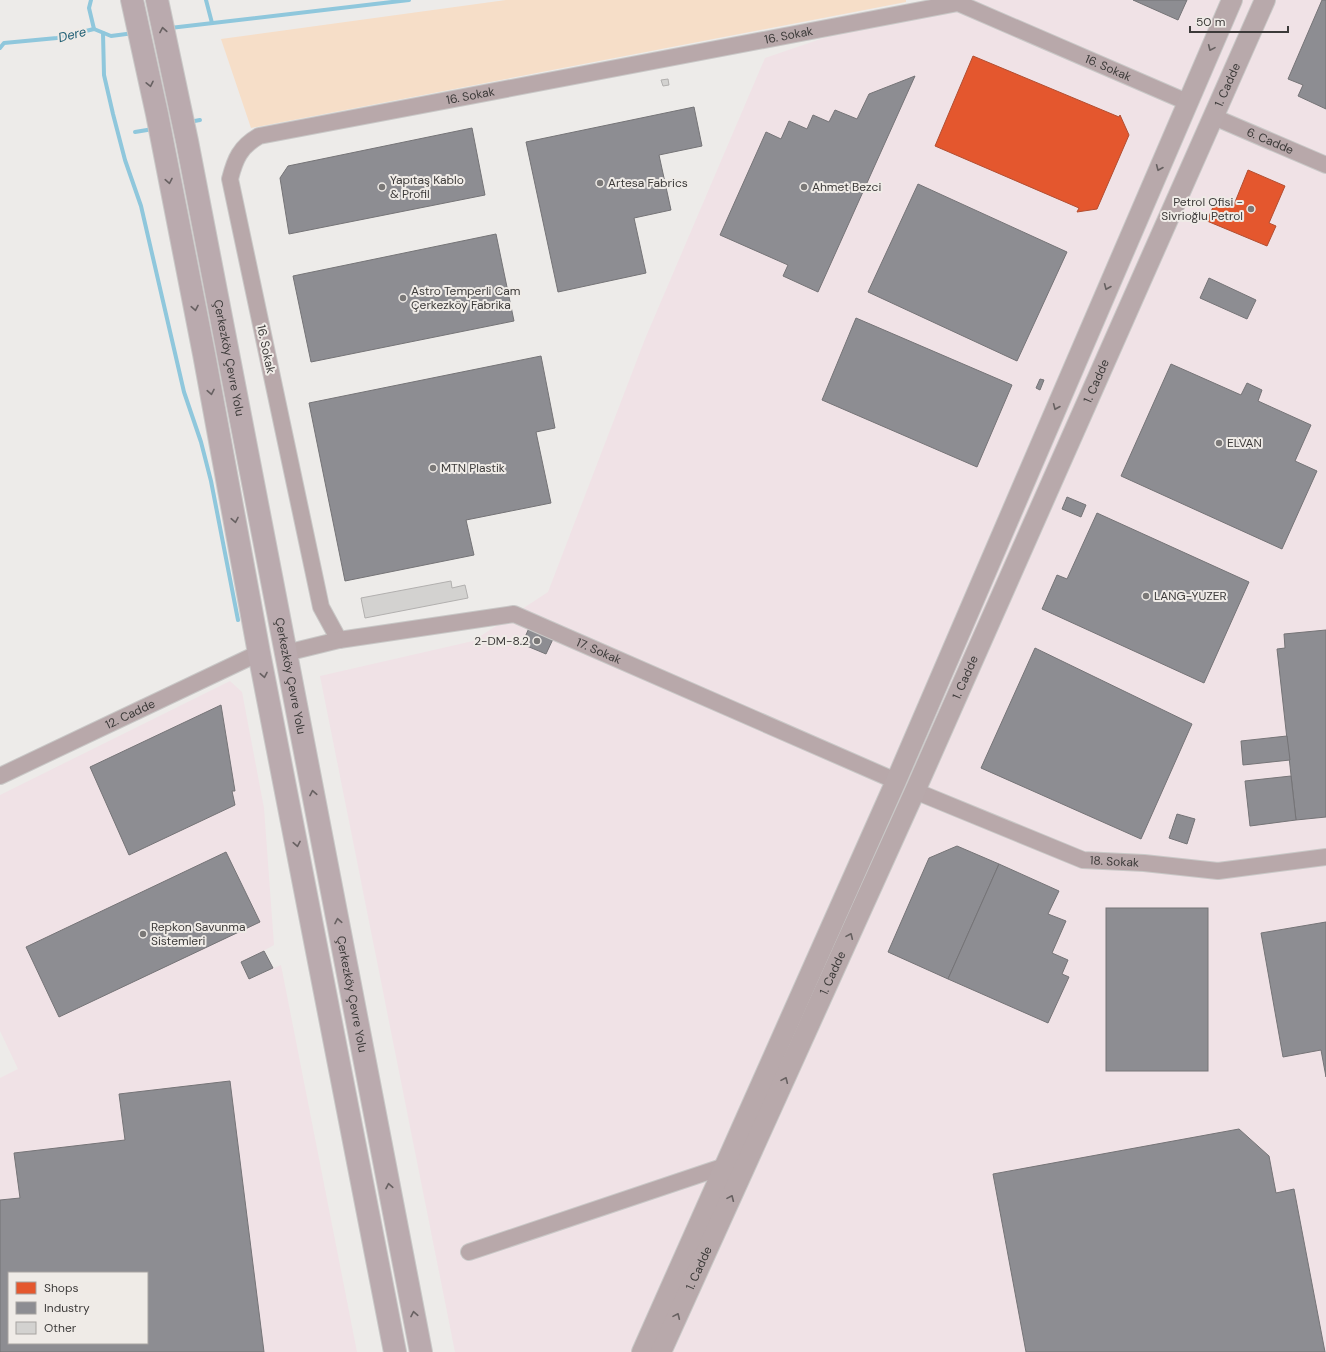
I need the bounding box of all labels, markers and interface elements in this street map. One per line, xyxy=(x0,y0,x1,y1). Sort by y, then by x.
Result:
scale bar xyxy=(1190,8,1288,34)
text: 50 m xyxy=(1196,14,1225,30)
water label: Dere xyxy=(56,23,88,46)
street label: 16. Sokak xyxy=(763,23,814,48)
one-way arrow xyxy=(160,27,168,34)
one-way arrow xyxy=(1207,45,1215,52)
street label: 16. Sokak xyxy=(1082,51,1134,85)
street label: 1. Cadde xyxy=(1211,60,1244,109)
one-way arrow xyxy=(146,81,154,87)
street label: 16. Sokak xyxy=(445,83,496,108)
street label: 6. Cadde xyxy=(1244,124,1296,158)
one-way arrow xyxy=(1155,164,1163,171)
place label: Yapıtaş Kablo & Profil xyxy=(390,172,464,202)
place label: Artesa Fabrics xyxy=(608,175,688,191)
one-way arrow xyxy=(165,178,173,184)
marker: Artesa Fabrics xyxy=(595,178,605,188)
place label: Ahmet Bezci xyxy=(812,179,881,195)
marker: Yapıtaş Kablo & Profil xyxy=(377,182,387,192)
marker: Ahmet Bezci xyxy=(799,182,809,192)
place label: Petrol Ofisi - Sivrioğlu Petrol xyxy=(1161,194,1243,224)
marker: Petrol Ofisi - Sivrioğlu Petrol xyxy=(1246,204,1256,214)
place label: Astro Temperli Cam Çerkezköy Fabrika xyxy=(411,283,520,313)
one-way arrow xyxy=(1104,284,1112,291)
marker: Astro Temperli Cam Çerkezköy Fabrika xyxy=(398,293,408,303)
street label: Çerkezköy Çevre Yolu xyxy=(210,298,248,418)
one-way arrow xyxy=(190,305,198,312)
street label: 16. Sokak xyxy=(253,323,279,375)
street label: 1. Cadde xyxy=(1080,357,1113,406)
one-way arrow xyxy=(206,389,215,395)
one-way arrow xyxy=(1053,403,1061,410)
place label: ELVAN xyxy=(1227,435,1262,451)
marker: ELVAN xyxy=(1214,438,1224,448)
place label: MTN Plastik xyxy=(441,460,505,476)
marker: MTN Plastik xyxy=(428,463,438,473)
one-way arrow xyxy=(230,517,238,523)
place label: LANG-YUZER xyxy=(1154,588,1227,604)
marker: LANG-YUZER xyxy=(1141,591,1151,601)
street label: Çerkezköy Çevre Yolu xyxy=(271,616,309,736)
place label: 2-DM-8.2 xyxy=(474,633,529,649)
street label: 17. Sokak xyxy=(574,634,624,668)
marker: 2-DM-8.2 xyxy=(532,636,542,646)
street label: 1. Cadde xyxy=(949,653,982,702)
one-way arrow xyxy=(259,672,268,678)
street label: 12. Cadde xyxy=(103,695,158,733)
one-way arrow xyxy=(309,790,318,796)
one-way arrow xyxy=(292,841,300,847)
street label: 18. Sokak xyxy=(1089,852,1139,871)
one-way arrow xyxy=(334,918,342,924)
place label: Repkon Savunma Sistemleri xyxy=(151,919,245,949)
marker: Repkon Savunma Sistemleri xyxy=(138,929,148,939)
one-way arrow xyxy=(845,932,853,940)
street label: Çerkezköy Çevre Yolu xyxy=(333,934,371,1054)
street label: 1. Cadde xyxy=(816,948,850,997)
one-way arrow xyxy=(780,1076,788,1083)
one-way arrow xyxy=(385,1183,394,1189)
one-way arrow xyxy=(726,1195,734,1202)
street label: 1. Cadde xyxy=(682,1244,716,1293)
legend xyxy=(8,1272,148,1344)
text: Shops xyxy=(44,1280,79,1296)
text: Industry xyxy=(44,1300,90,1316)
one-way arrow xyxy=(410,1311,418,1317)
one-way arrow xyxy=(673,1313,681,1320)
text: Other xyxy=(44,1320,77,1336)

